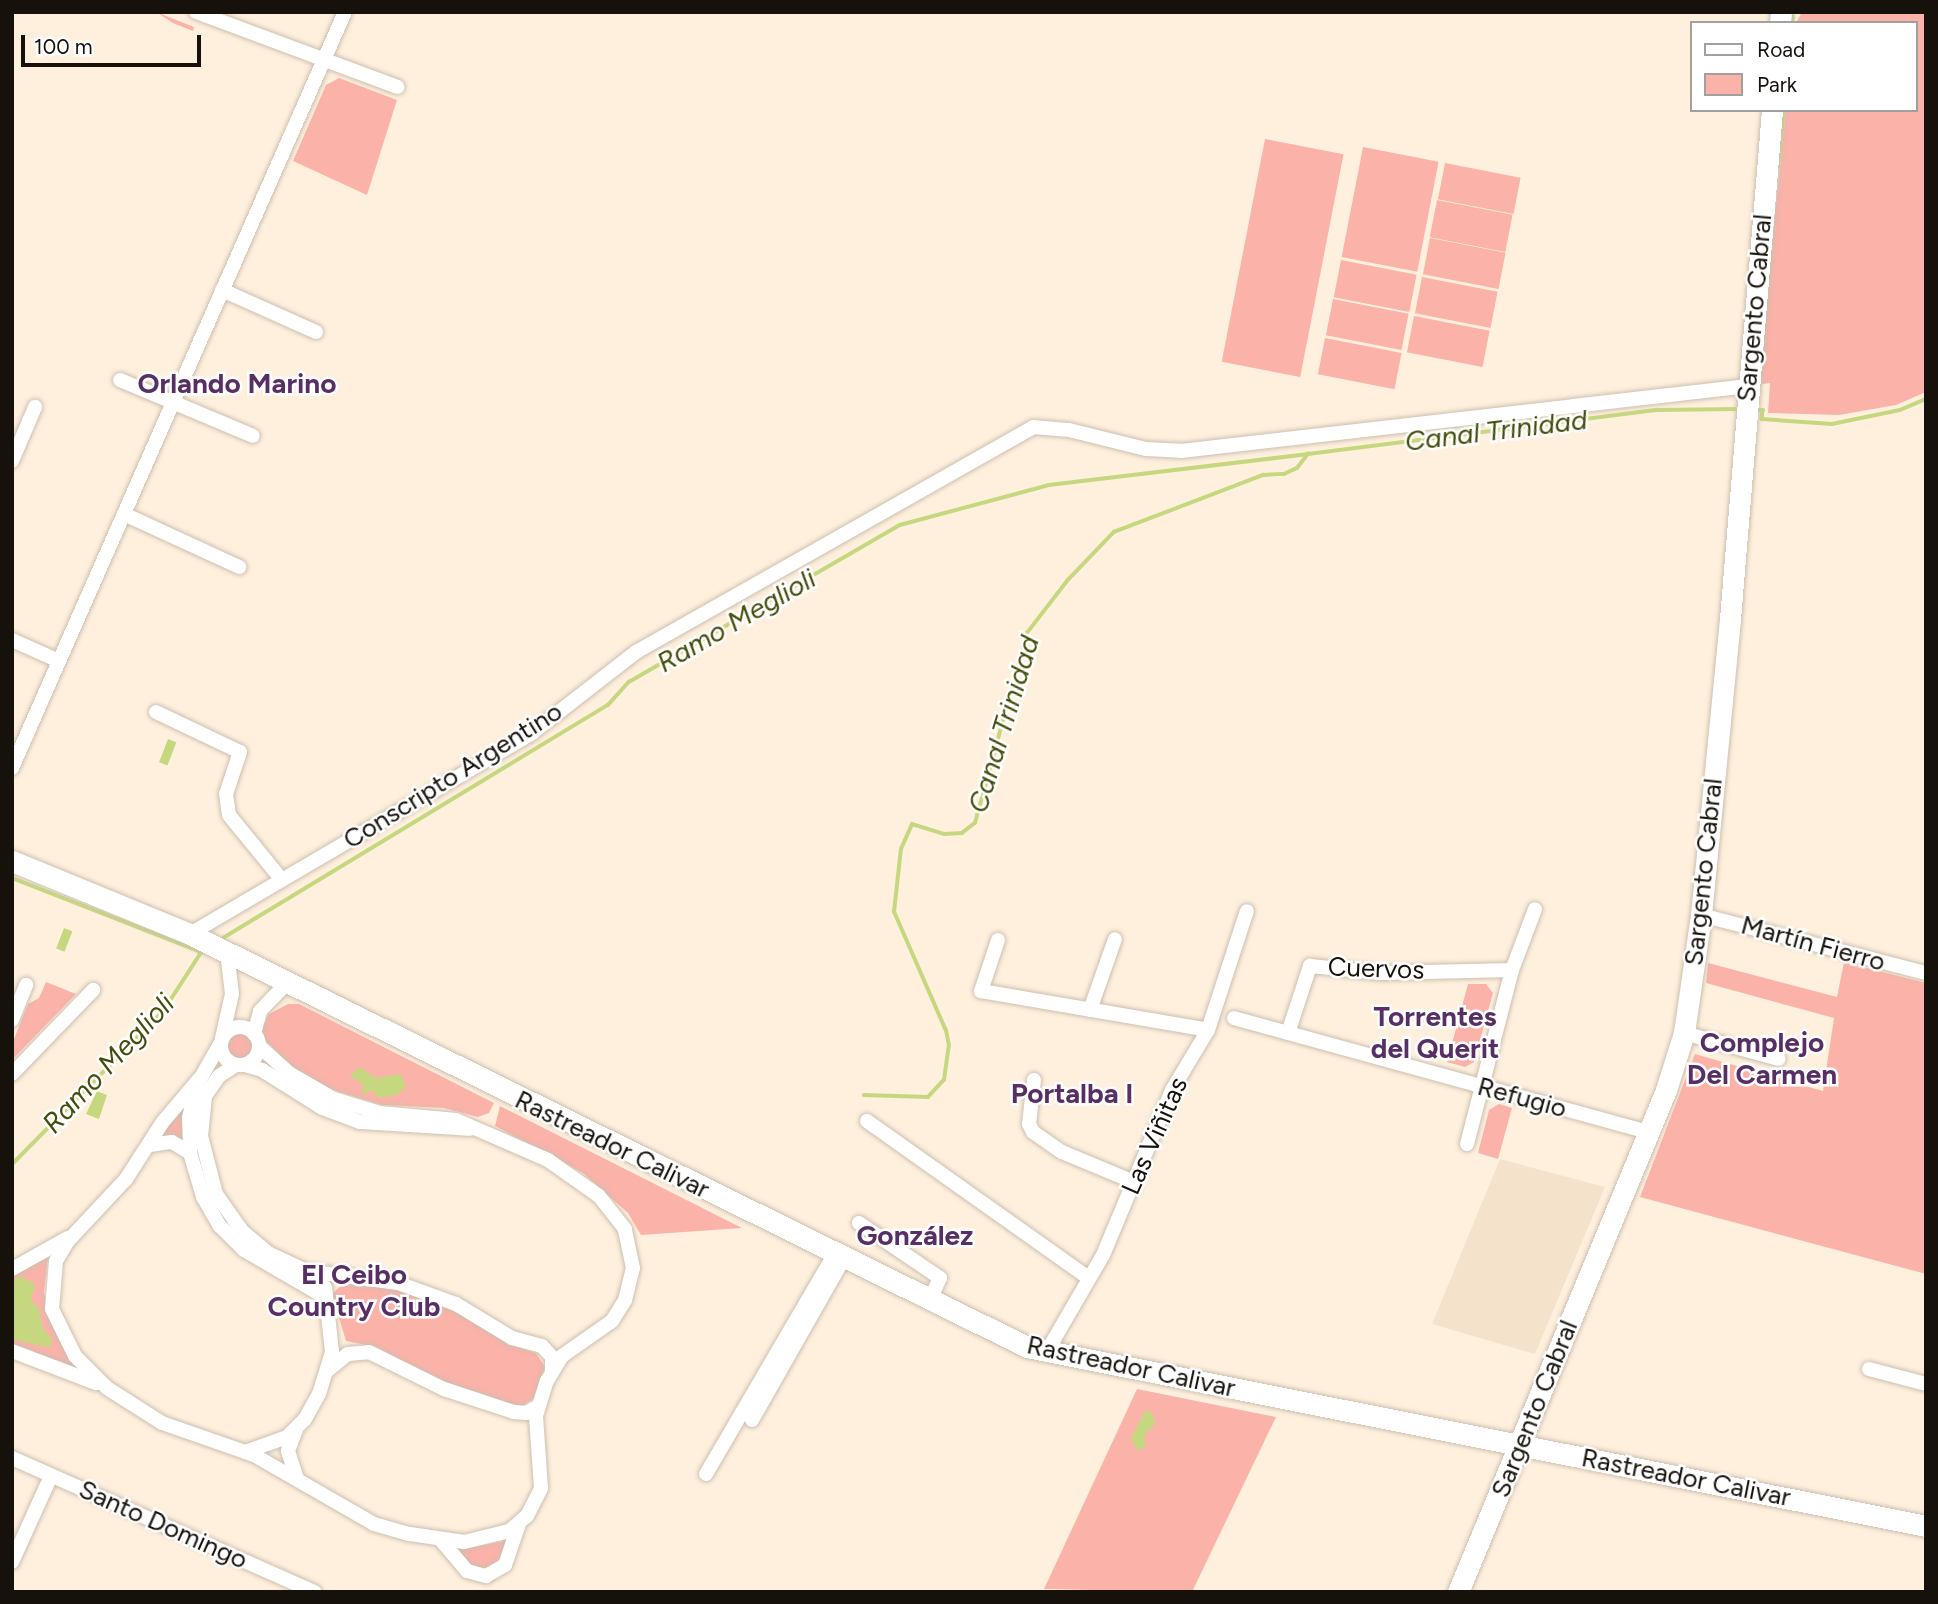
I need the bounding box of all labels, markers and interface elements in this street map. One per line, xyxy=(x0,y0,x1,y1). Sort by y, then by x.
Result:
scale bar xyxy=(24,21,205,65)
legend xyxy=(1689,21,1917,112)
text: 100 m xyxy=(34,34,93,59)
text: Road xyxy=(1757,37,1805,62)
text: Park xyxy=(1757,72,1797,97)
street label: Sargento Cabral xyxy=(1731,213,1779,403)
district label: Orlando Marino xyxy=(138,366,336,400)
water label: Canal Trinidad xyxy=(1403,402,1589,458)
water label: Ramo Meglioli xyxy=(650,561,822,679)
water label: Canal Trinidad xyxy=(960,631,1046,817)
street label: Conscripto Argentino xyxy=(338,696,568,856)
street label: Sargento Cabral xyxy=(1679,777,1729,967)
street label: Martín Fierro xyxy=(1738,910,1888,978)
street label: Cuervos xyxy=(1327,952,1425,986)
water label: Ramo Meglioli xyxy=(35,986,181,1140)
district label: Torrentes del Querit xyxy=(1371,999,1499,1065)
district label: Complejo Del Carmen xyxy=(1687,1025,1837,1091)
street label: Refugio xyxy=(1474,1071,1570,1125)
street label: Las Viñitas xyxy=(1115,1073,1195,1199)
district label: Portalba I xyxy=(1011,1076,1133,1110)
street label: Rastreador Calivar xyxy=(510,1084,714,1206)
district label: González xyxy=(857,1218,973,1252)
district label: El Ceibo Country Club xyxy=(268,1257,440,1323)
street label: Sargento Cabral xyxy=(1485,1316,1585,1502)
street label: Rastreador Calivar xyxy=(1024,1330,1238,1404)
street label: Rastreador Calivar xyxy=(1579,1442,1793,1514)
street label: Santo Domingo xyxy=(74,1474,252,1576)

